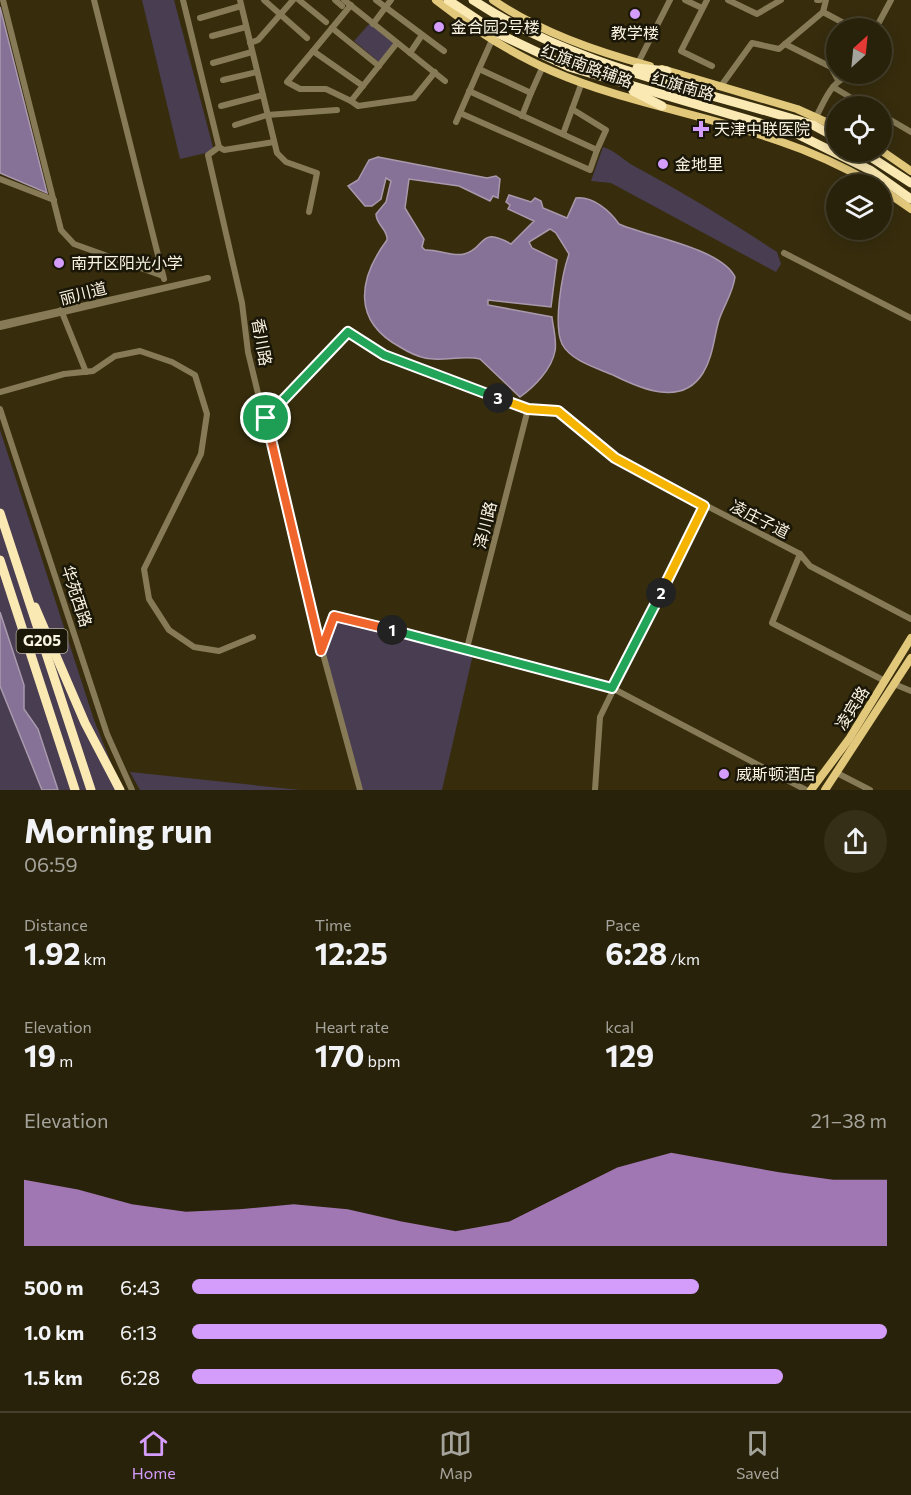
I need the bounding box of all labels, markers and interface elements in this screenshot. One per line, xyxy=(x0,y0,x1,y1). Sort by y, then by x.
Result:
marker: 教学楼 xyxy=(628,7,642,21)
place label: 金合园2号楼 xyxy=(451,17,540,36)
north arrow xyxy=(826,18,892,84)
map controls xyxy=(826,18,892,240)
marker: 金合园2号楼 xyxy=(432,20,446,34)
place label: 教学楼 xyxy=(611,23,659,42)
street label: 红旗南路辅路 xyxy=(539,40,636,91)
street label: 红旗南路 xyxy=(650,68,717,103)
button: locate xyxy=(826,96,892,162)
place label: 天津中联医院 xyxy=(714,119,810,138)
marker: 天津中联医院 xyxy=(692,120,710,138)
place label: 金地里 xyxy=(675,154,723,173)
marker: 金地里 xyxy=(656,157,670,171)
button: layers xyxy=(826,174,892,240)
place label: 南开区阳光小学 xyxy=(71,253,183,272)
marker: 南开区阳光小学 xyxy=(52,256,66,270)
street label: 丽川道 xyxy=(57,277,108,308)
street label: 香川路 xyxy=(249,317,276,367)
pin: 3 xyxy=(483,383,513,413)
text: 3 xyxy=(493,388,503,407)
pin xyxy=(240,392,291,443)
icon: arrive xyxy=(249,401,282,434)
street label: 凌庄子道 xyxy=(727,496,793,542)
street label: 泽川路 xyxy=(469,499,500,550)
street label: 华苑西路 xyxy=(59,562,96,629)
pin: 2 xyxy=(646,578,676,608)
text: 2 xyxy=(656,583,666,602)
pin: 1 xyxy=(377,615,407,645)
text: 1 xyxy=(388,620,396,639)
road number: G205 xyxy=(16,629,68,653)
street label: 凌宾路 xyxy=(831,682,872,733)
place label: 威斯顿酒店 xyxy=(736,764,816,783)
marker: 威斯顿酒店 xyxy=(717,767,731,781)
text: Morning run xyxy=(24,809,212,850)
button: share xyxy=(824,810,887,873)
text: 06:59 xyxy=(24,852,78,876)
text: Distance xyxy=(24,915,88,934)
text: Time xyxy=(315,915,351,934)
text: Pace xyxy=(605,915,640,934)
text: 1.92 xyxy=(24,934,81,971)
text: 12:25 xyxy=(315,934,388,971)
text: 6:28 xyxy=(605,934,667,971)
text: km xyxy=(81,949,106,968)
text: /km xyxy=(667,949,700,968)
text: Elevation xyxy=(24,1017,92,1036)
text: Heart rate xyxy=(315,1017,389,1036)
text: kcal xyxy=(605,1017,634,1036)
text: 19 xyxy=(24,1036,56,1073)
text: 170 xyxy=(315,1036,364,1073)
text: 129 xyxy=(605,1036,654,1073)
text: m xyxy=(56,1051,73,1070)
text: bpm xyxy=(364,1051,400,1070)
text: Elevation xyxy=(24,1108,109,1132)
text: 21–38 m xyxy=(811,1108,887,1132)
text: 500 m xyxy=(24,1275,84,1299)
text: 6:43 xyxy=(120,1275,160,1299)
text: 1.0 km xyxy=(24,1320,84,1344)
text: 6:13 xyxy=(120,1320,157,1344)
text: 1.5 km xyxy=(24,1365,83,1389)
text: 6:28 xyxy=(120,1365,160,1389)
tab: Home xyxy=(132,1427,176,1482)
tab: Map xyxy=(439,1427,472,1482)
tab: Saved xyxy=(736,1427,779,1482)

